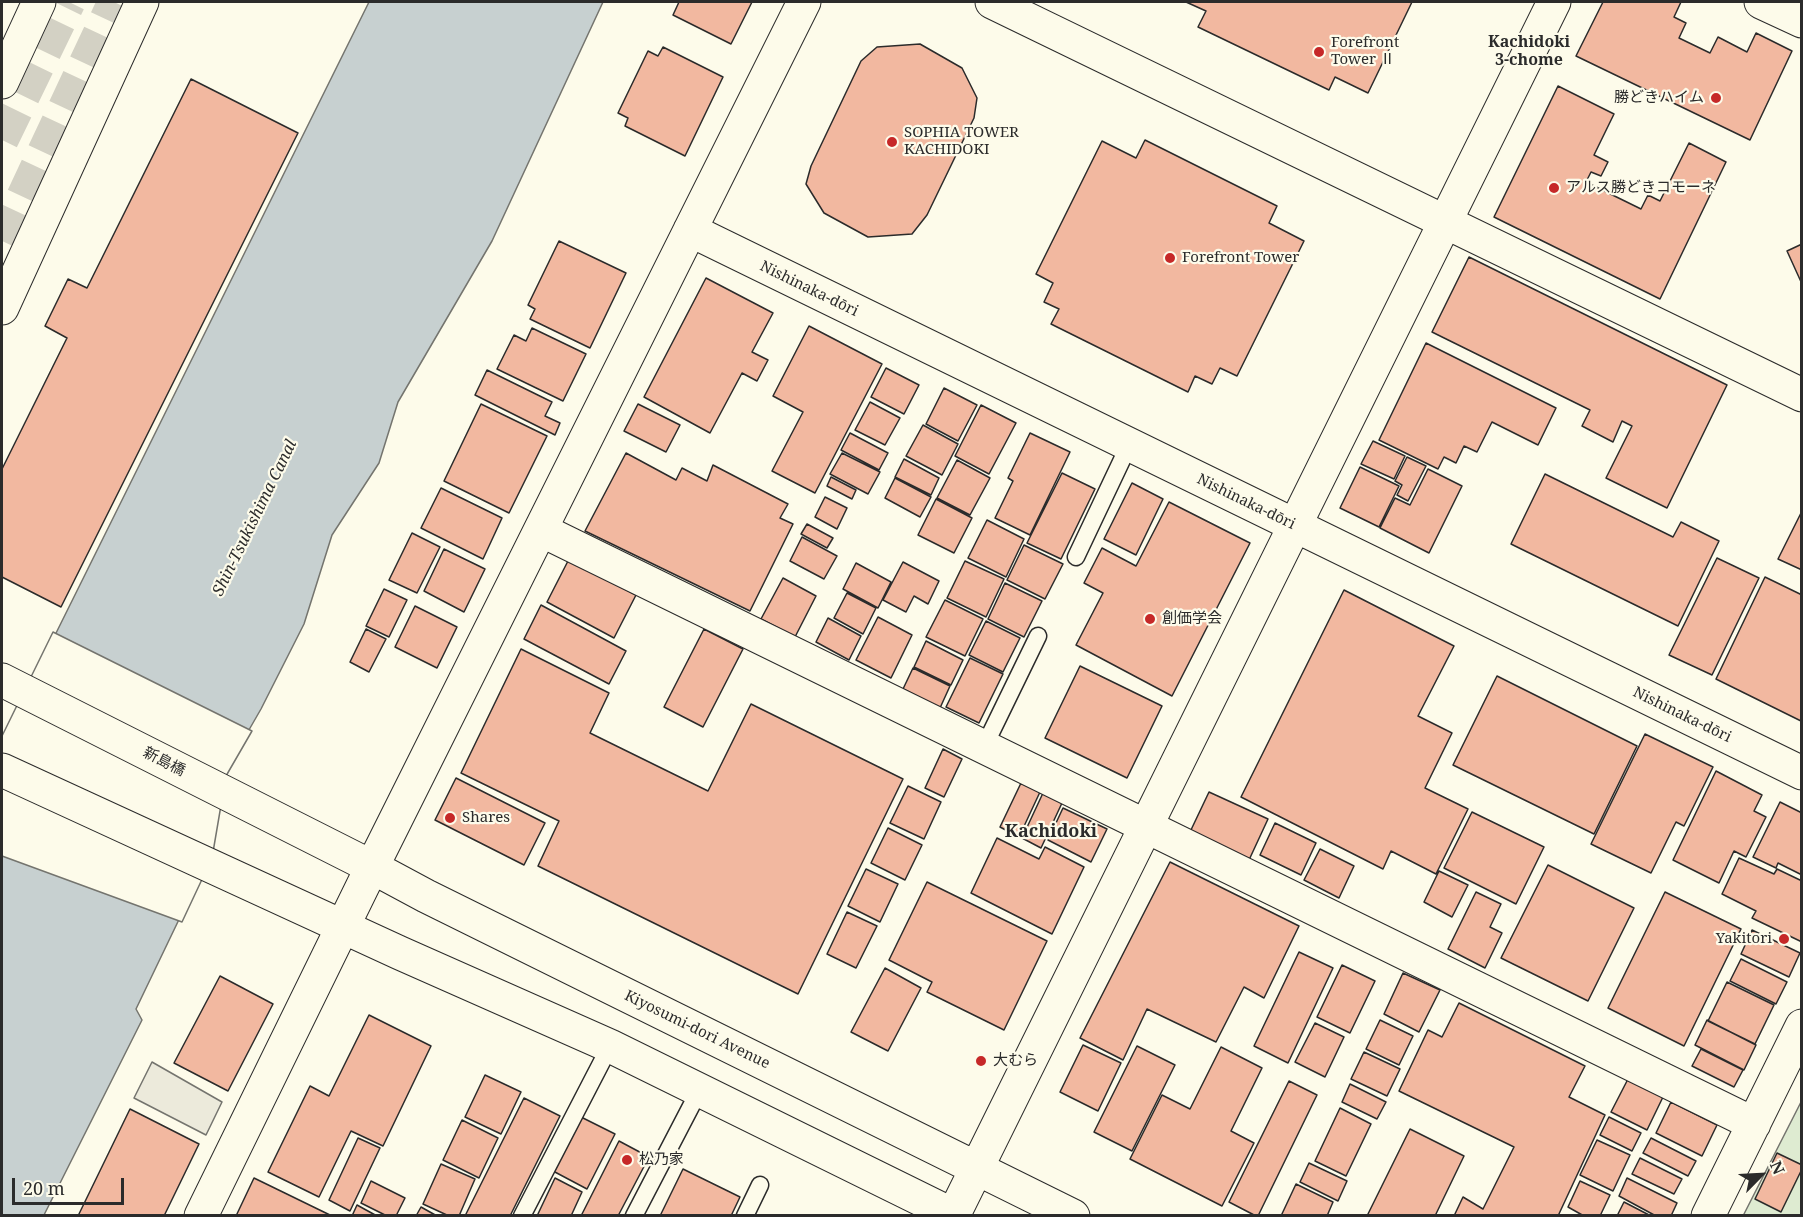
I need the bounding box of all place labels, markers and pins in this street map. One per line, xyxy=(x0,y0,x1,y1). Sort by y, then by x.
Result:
place label: Forefront Tower Ⅱ xyxy=(1331,34,1399,69)
marker: Forefront Tower Ⅱ xyxy=(1312,45,1326,59)
place label: 勝どきハイム xyxy=(1614,89,1704,107)
marker: 勝どきハイム xyxy=(1709,91,1723,105)
place label: SOPHIA TOWER KACHIDOKI xyxy=(904,124,1019,159)
marker: SOPHIA TOWER KACHIDOKI xyxy=(885,135,899,149)
place label: アルス勝どきコモーネ xyxy=(1566,179,1716,197)
marker: アルス勝どきコモーネ xyxy=(1547,181,1561,195)
place label: Forefront Tower xyxy=(1182,249,1299,267)
marker: Forefront Tower xyxy=(1163,251,1177,265)
place label: 創価学会 xyxy=(1162,610,1222,628)
marker: 創価学会 xyxy=(1143,612,1157,626)
place label: Shares xyxy=(462,809,510,827)
marker: Shares xyxy=(443,811,457,825)
place label: Yakitori xyxy=(1716,930,1772,948)
marker: Yakitori xyxy=(1777,932,1791,946)
place label: 大むら xyxy=(993,1052,1038,1070)
marker: 大むら xyxy=(974,1054,988,1068)
place label: 松乃家 xyxy=(639,1151,684,1169)
marker: 松乃家 xyxy=(620,1153,634,1167)

